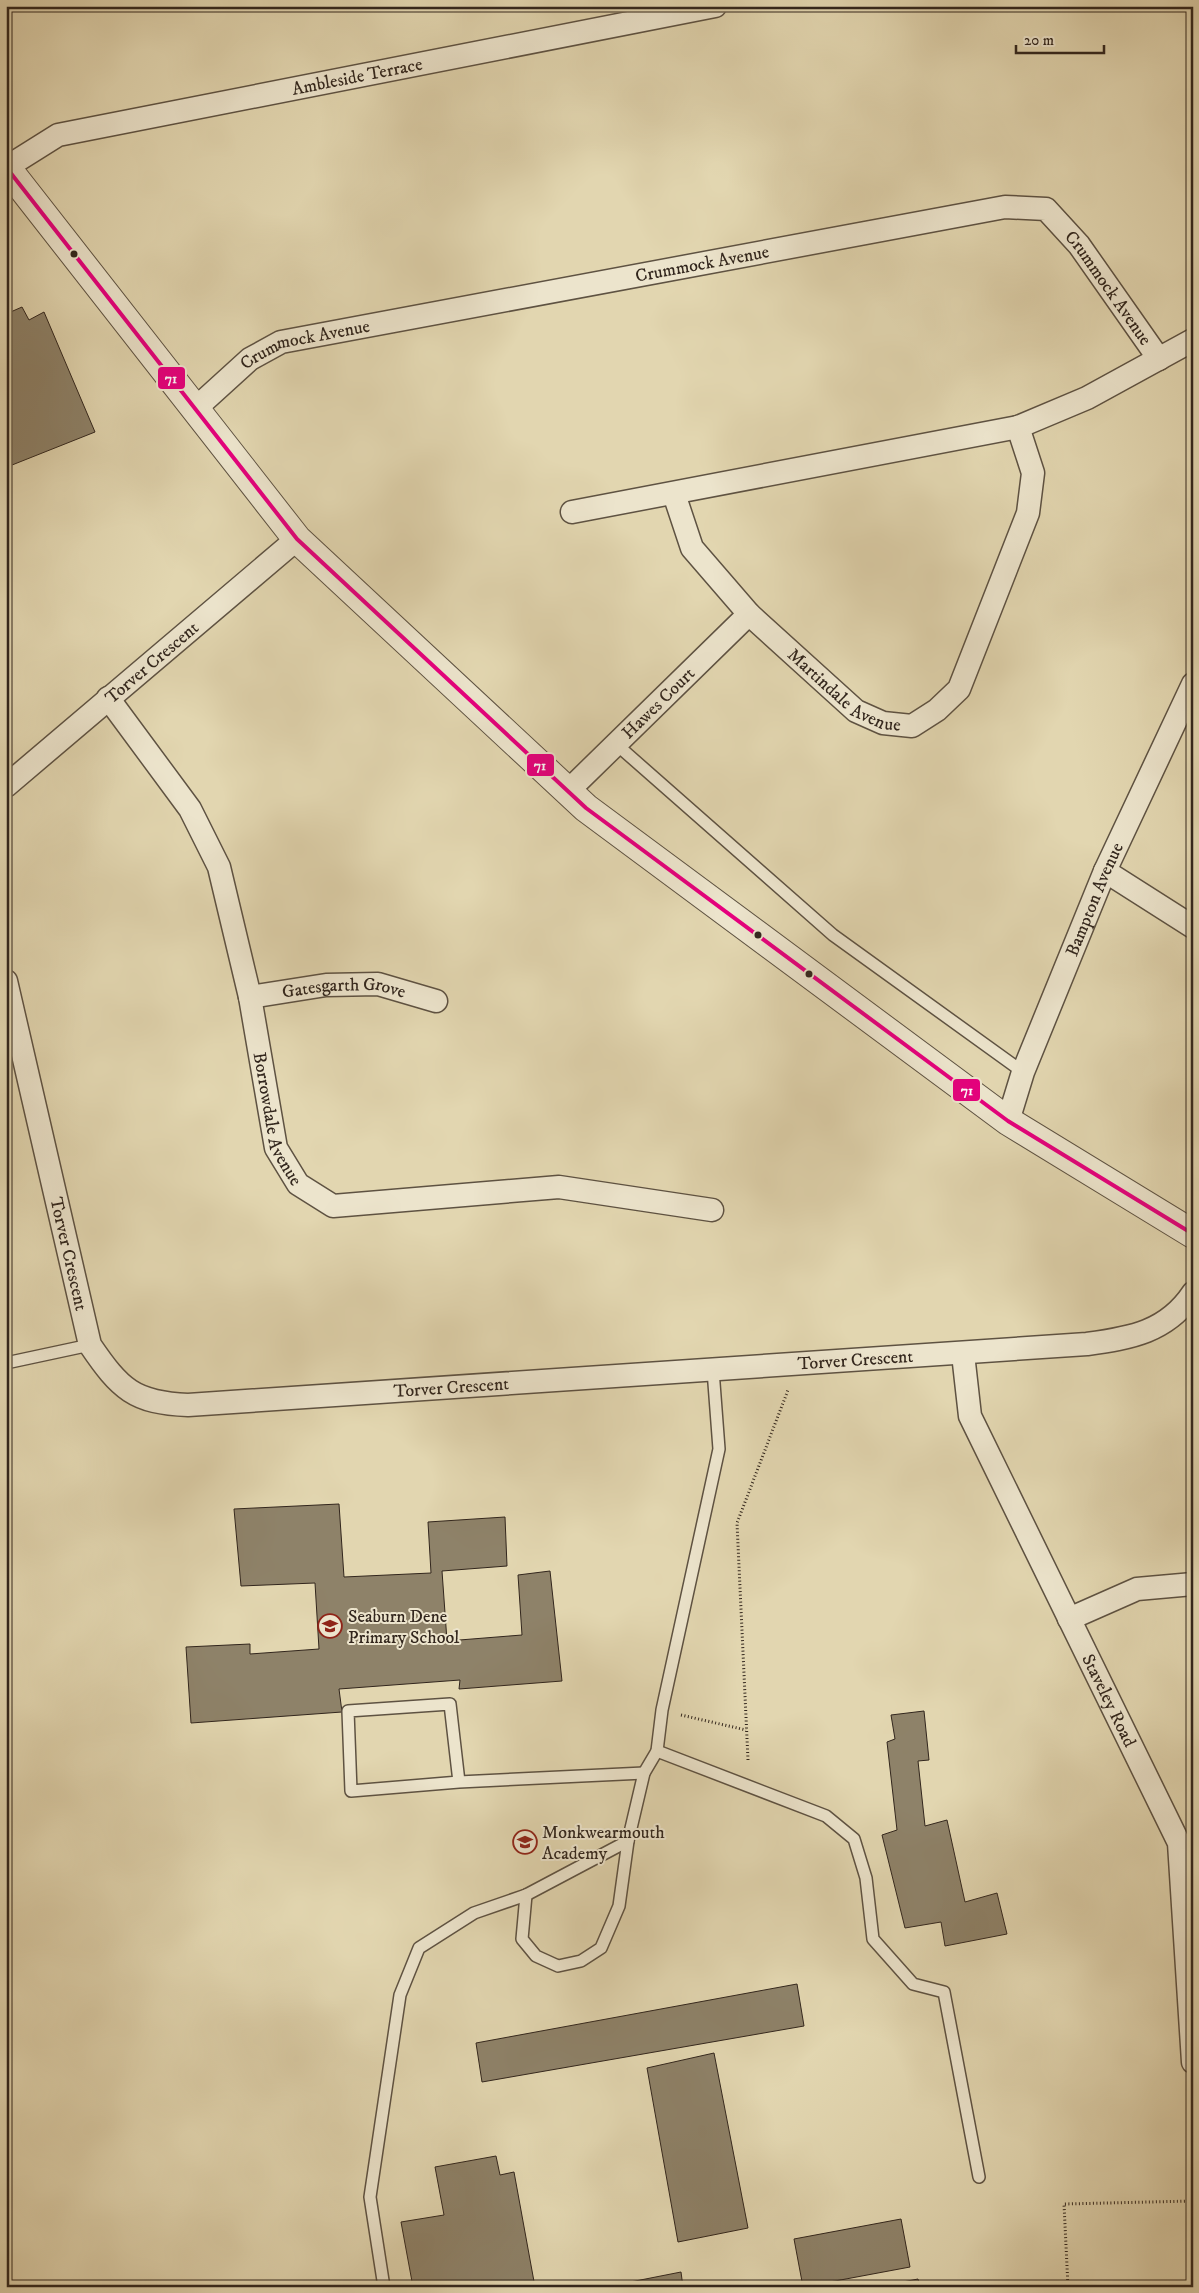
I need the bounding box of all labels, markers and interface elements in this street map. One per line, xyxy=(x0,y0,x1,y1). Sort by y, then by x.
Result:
scale bar xyxy=(1016,22,1104,54)
text: 20 m xyxy=(1024,31,1054,50)
street label: Ambleside Terrace xyxy=(290,54,424,101)
street label: Crummock Avenue xyxy=(1059,227,1156,350)
street label: Crummock Avenue xyxy=(634,241,771,288)
unlabelled marker xyxy=(69,249,79,259)
street label: Crummock Avenue xyxy=(236,316,372,375)
line badge: 71 xyxy=(157,366,186,390)
text: 71 xyxy=(165,370,177,388)
street label: Torver Crescent xyxy=(101,617,204,709)
street label: Martindale Avenue xyxy=(782,644,902,737)
street label: Hawes Court xyxy=(618,663,700,744)
line badge: 71 xyxy=(526,753,555,777)
text: 71 xyxy=(534,757,546,775)
street label: Bampton Avenue xyxy=(1061,839,1129,960)
unlabelled marker xyxy=(753,930,763,940)
unlabelled marker xyxy=(804,969,814,979)
street label: Gatesgarth Grove xyxy=(280,974,408,1004)
street label: Borrowdale Avenue xyxy=(248,1051,306,1190)
line badge: 71 xyxy=(952,1078,981,1102)
text: 71 xyxy=(961,1082,973,1100)
street label: Torver Crescent xyxy=(44,1195,92,1313)
street label: Torver Crescent xyxy=(797,1346,914,1376)
street label: Torver Crescent xyxy=(393,1373,510,1403)
place label: Seaburn Dene Primary School xyxy=(348,1606,460,1649)
school or university icon: Seaburn Dene Primary School xyxy=(317,1613,343,1639)
street label: Staveley Road xyxy=(1076,1651,1140,1751)
place label: Monkwearmouth Academy xyxy=(542,1822,665,1865)
school or university icon: Monkwearmouth Academy xyxy=(512,1829,538,1855)

